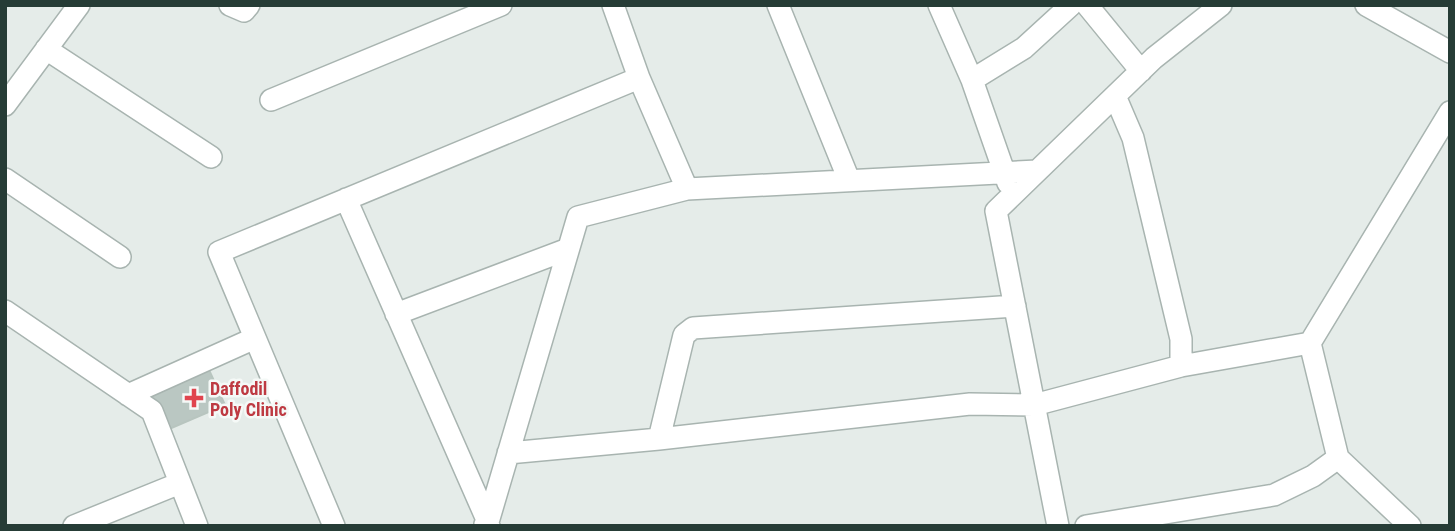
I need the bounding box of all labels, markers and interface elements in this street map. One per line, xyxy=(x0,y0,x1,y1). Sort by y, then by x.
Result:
place label: Daffodil Poly Clinic xyxy=(210,378,287,420)
marker: Daffodil Poly Clinic xyxy=(184,388,204,408)

